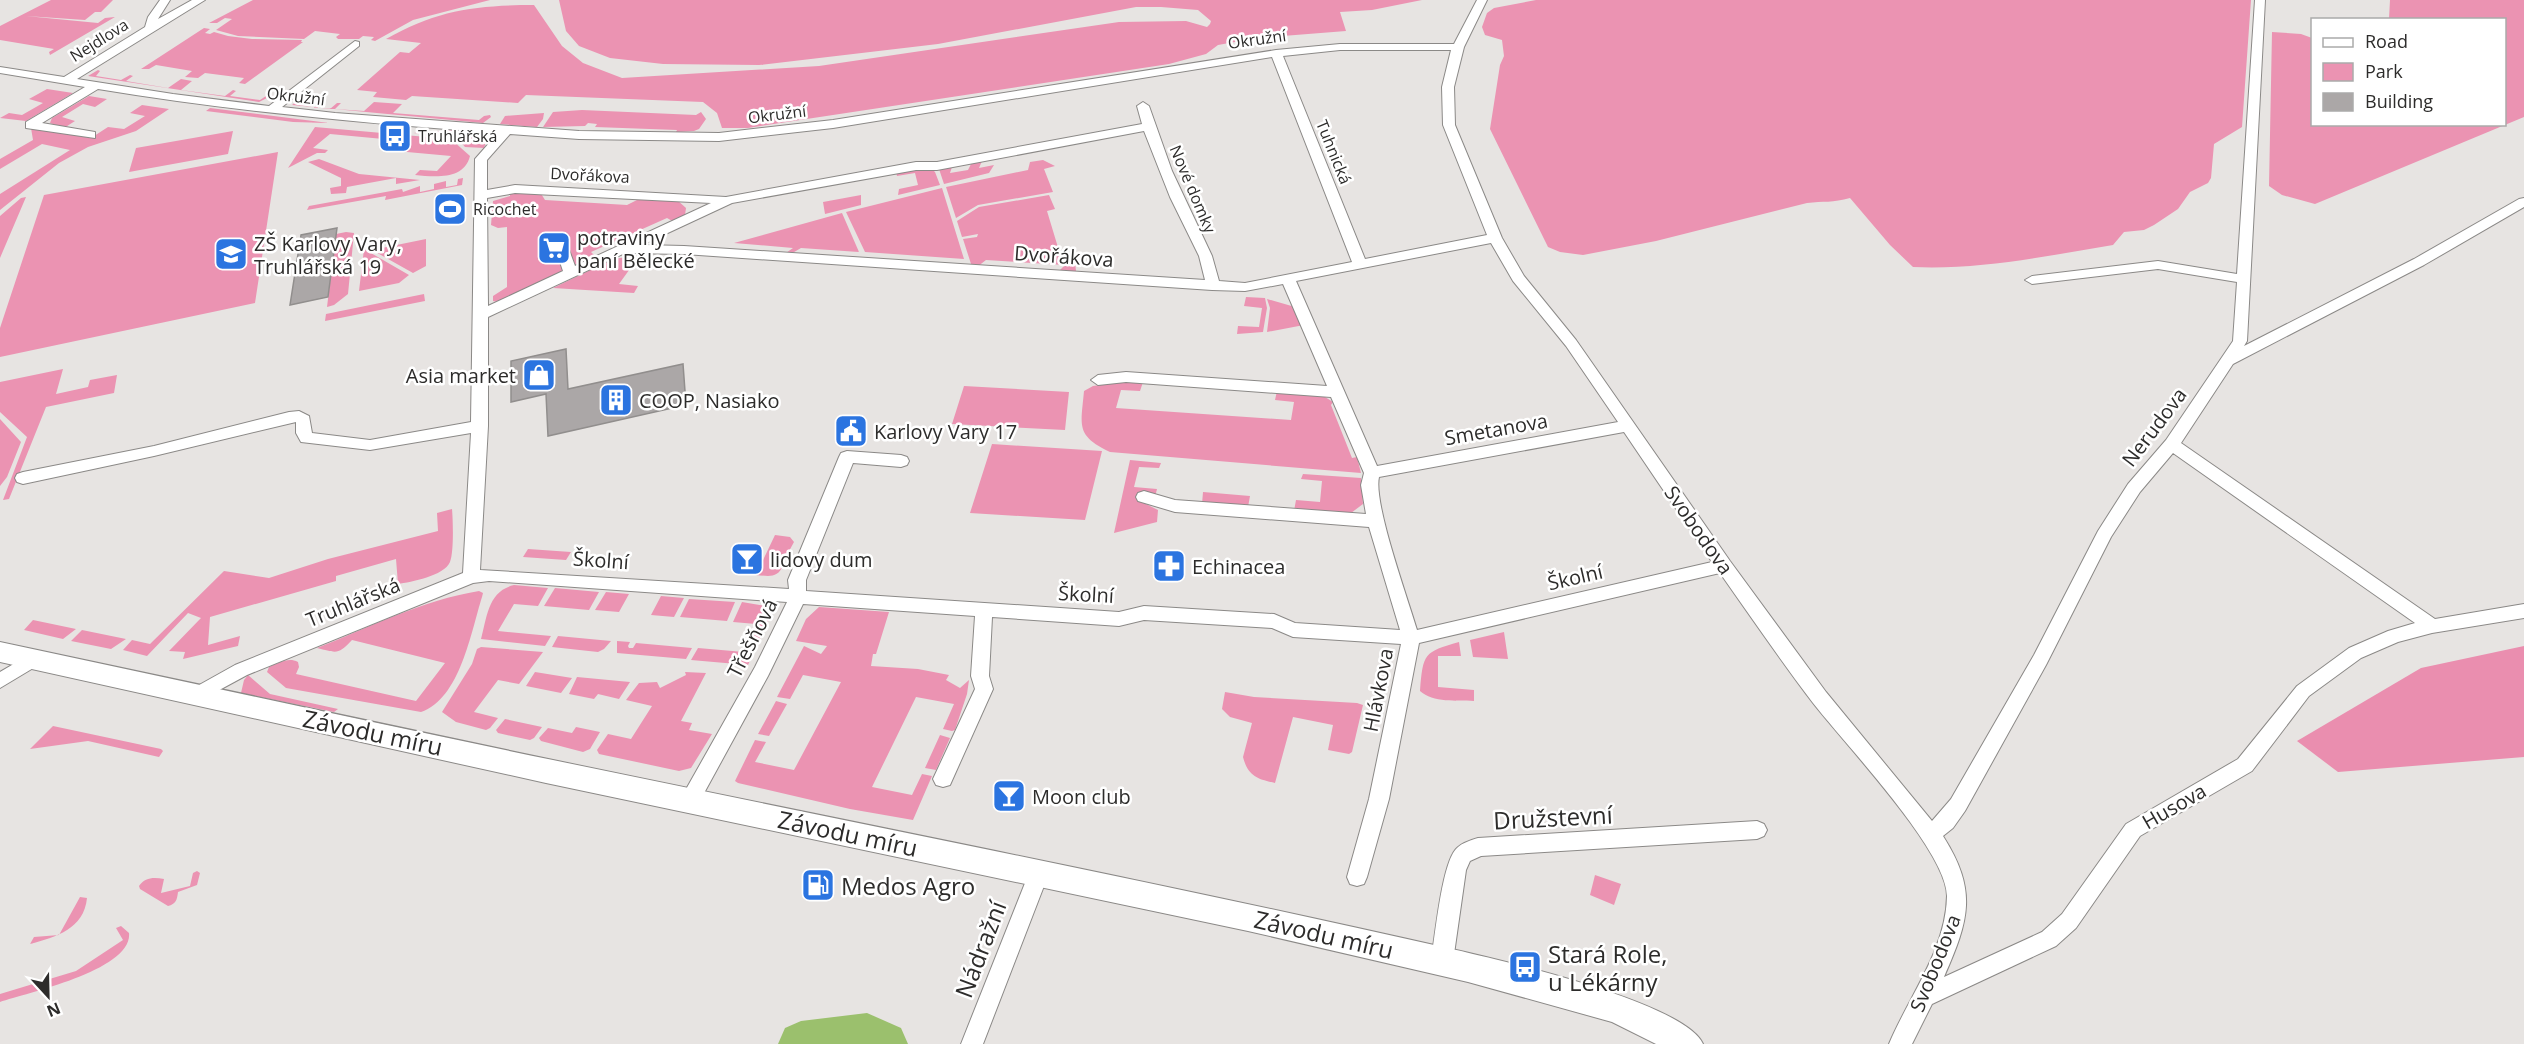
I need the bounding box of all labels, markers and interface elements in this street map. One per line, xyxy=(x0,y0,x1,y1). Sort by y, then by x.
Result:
street label: Nejdlova xyxy=(65,13,133,67)
legend xyxy=(2311,18,2506,126)
street label: Okružní xyxy=(1226,24,1288,54)
text: Road xyxy=(2365,29,2408,53)
text: Park xyxy=(2365,59,2403,83)
street label: Okružní xyxy=(266,82,327,111)
text: Building xyxy=(2365,89,2433,113)
street label: Okružní xyxy=(747,99,808,128)
street label: Tuhnická xyxy=(1311,117,1357,187)
bus stop icon: Truhlářská xyxy=(377,118,413,154)
place label: Truhlářská xyxy=(418,125,497,147)
street label: Nové domky xyxy=(1165,142,1222,237)
street label: Dvořákova xyxy=(550,162,630,188)
sports icon: Ricochet xyxy=(432,191,468,227)
place label: Ricochet xyxy=(473,198,537,220)
place label: potraviny paní Bělecké xyxy=(577,224,695,274)
place label: ZŠ Karlovy Vary, Truhlářská 19 xyxy=(254,230,402,280)
supermarket icon: potraviny paní Bělecké xyxy=(536,230,572,266)
school or university icon: ZŠ Karlovy Vary, Truhlářská 19 xyxy=(213,236,249,272)
street label: Dvořákova xyxy=(1013,239,1115,273)
shop icon: Asia market xyxy=(521,357,557,393)
place label: Asia market xyxy=(406,362,516,389)
building icon: COOP, Nasiako xyxy=(598,382,634,418)
street label: Nerudova xyxy=(2116,382,2192,472)
place label: COOP, Nasiako xyxy=(639,387,780,414)
street label: Smetanova xyxy=(1442,407,1550,451)
public building icon: Karlovy Vary 17 xyxy=(833,413,869,449)
place label: Karlovy Vary 17 xyxy=(874,418,1017,445)
street label: Svobodova xyxy=(1659,480,1739,580)
bar icon: lidovy dum xyxy=(729,541,765,577)
street label: Školní xyxy=(572,545,631,575)
place label: lidovy dum xyxy=(770,546,873,573)
pharmacy icon: Echinacea xyxy=(1151,548,1187,584)
place label: Echinacea xyxy=(1192,553,1285,580)
street label: Školní xyxy=(1545,557,1606,596)
street label: Truhlářská xyxy=(302,571,404,633)
street label: Školní xyxy=(1057,579,1116,609)
street label: Třešňová xyxy=(721,594,783,682)
street label: Hlávkova xyxy=(1357,646,1399,734)
street label: Závodu míru xyxy=(300,701,446,763)
street label: Husova xyxy=(2137,777,2211,835)
bar icon: Moon club xyxy=(991,778,1027,814)
place label: Moon club xyxy=(1032,783,1131,810)
street label: Družstevní xyxy=(1492,797,1614,837)
street label: Závodu míru xyxy=(775,802,921,864)
fuel station icon: Medos Agro xyxy=(800,867,836,903)
place label: Medos Agro xyxy=(841,869,975,902)
street label: Nádražní xyxy=(946,895,1014,1002)
street label: Závodu míru xyxy=(1251,902,1397,966)
street label: Svobodova xyxy=(1903,910,1967,1016)
place label: Stará Role, u Lékárny xyxy=(1548,937,1667,998)
bus stop icon: Stará Role, u Lékárny xyxy=(1507,949,1543,985)
north arrow xyxy=(18,966,78,1026)
text: N xyxy=(43,997,64,1023)

